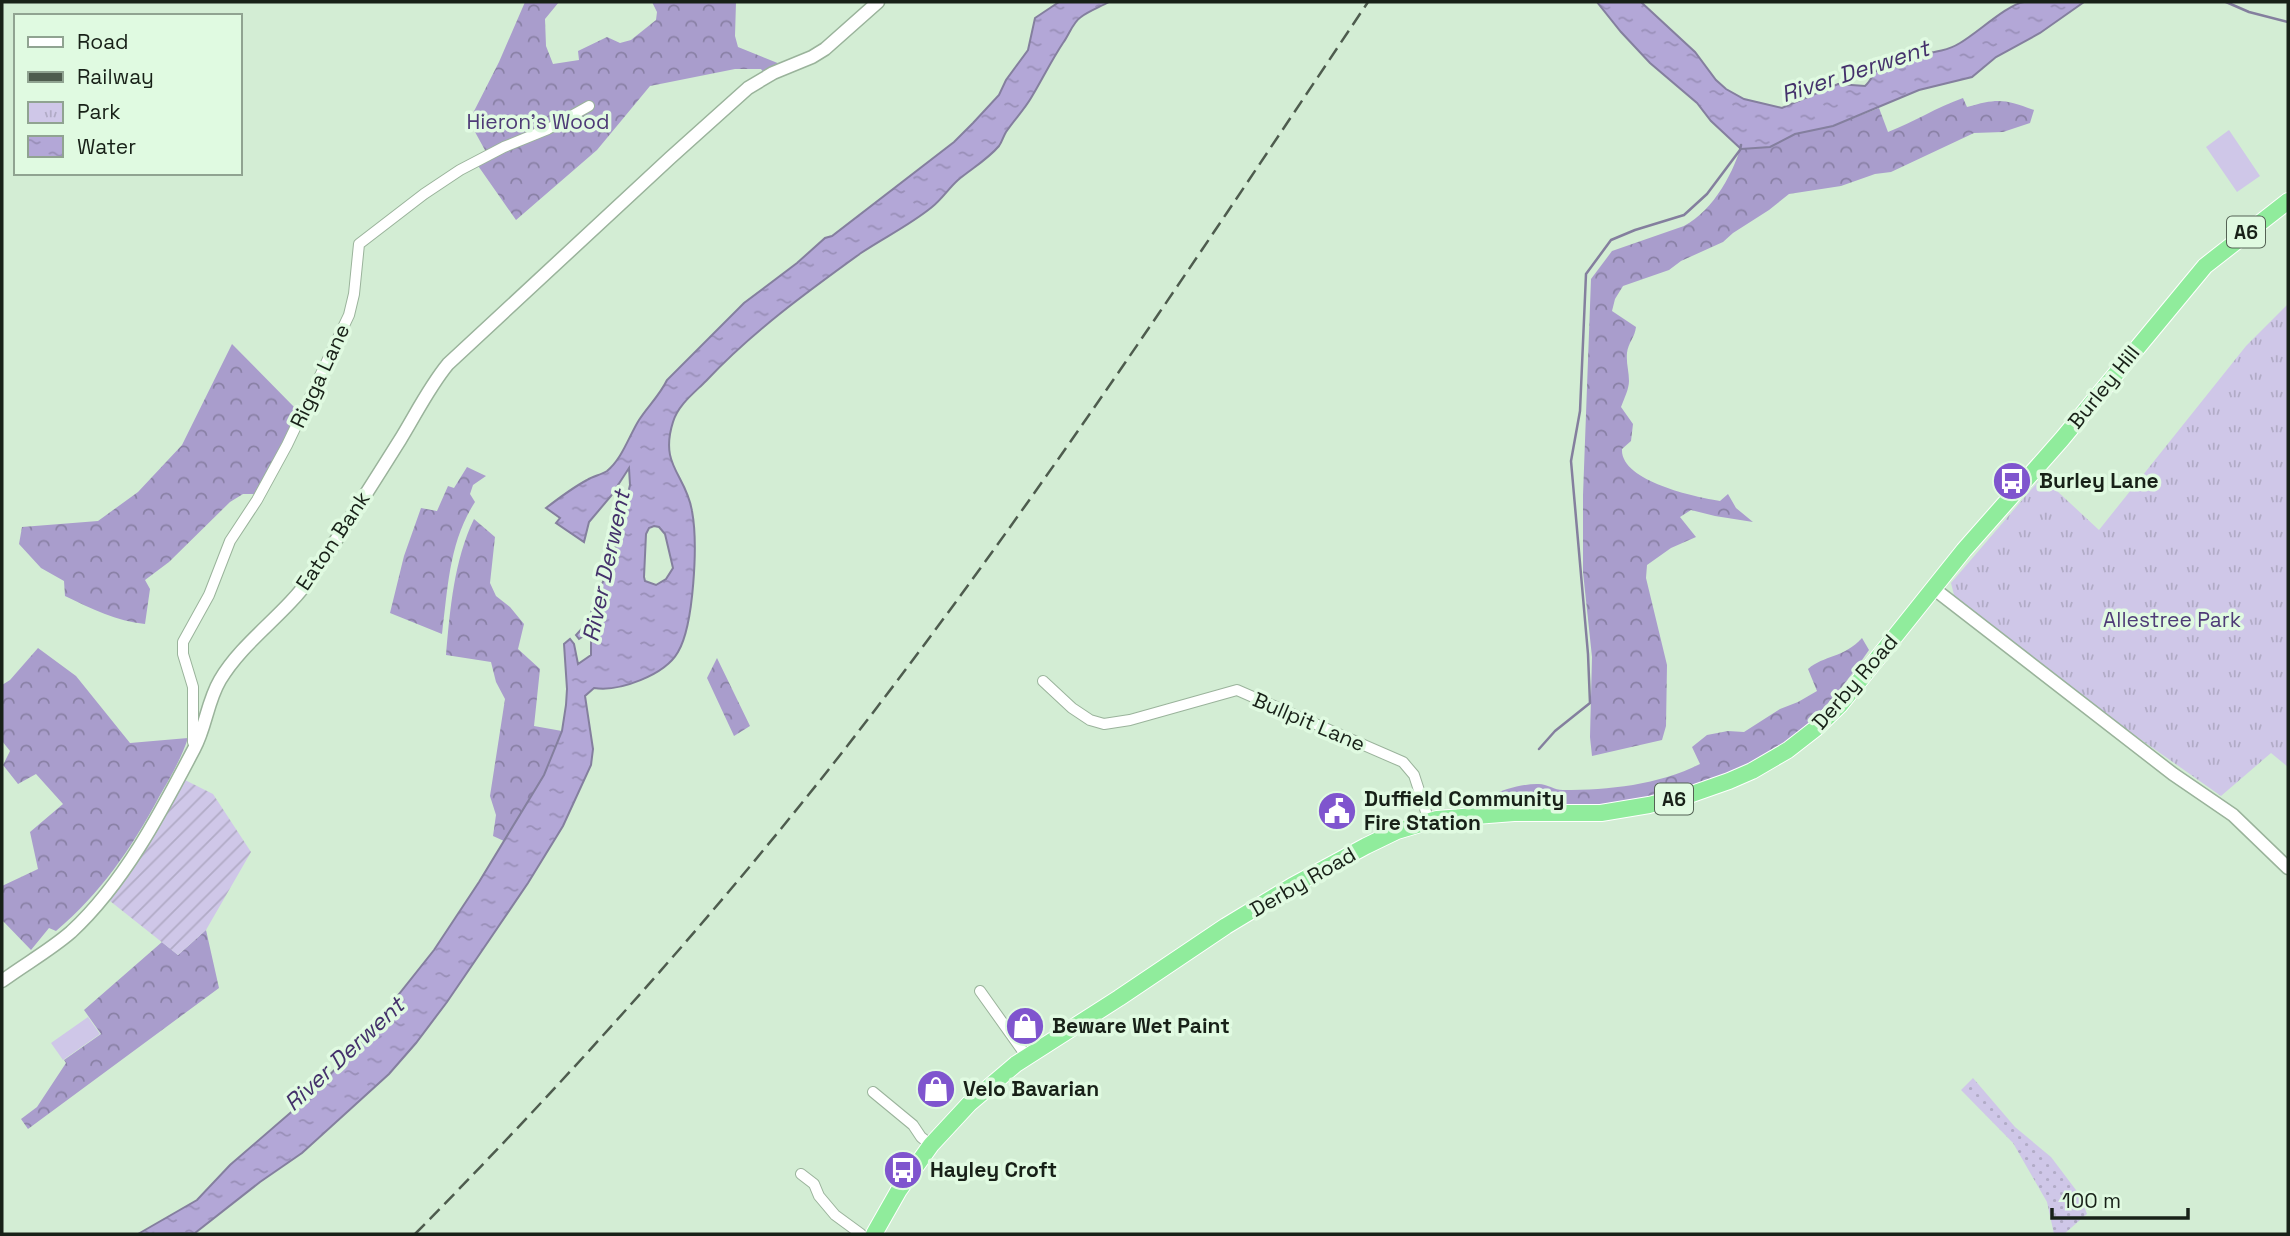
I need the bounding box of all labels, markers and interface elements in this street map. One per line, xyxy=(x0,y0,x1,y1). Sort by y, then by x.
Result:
legend xyxy=(14,14,242,175)
text: Road xyxy=(77,28,129,55)
water label: River Derwent xyxy=(1777,32,1935,109)
text: Railway xyxy=(77,63,154,90)
text: Park xyxy=(77,98,121,125)
park label: Hieron's Wood xyxy=(466,108,610,135)
text: Water xyxy=(77,133,136,160)
road number: A6 xyxy=(2227,216,2265,248)
street label: Rigga Lane xyxy=(284,319,355,432)
street label: Burley Hill xyxy=(2062,339,2145,434)
bus stop icon: Burley Lane xyxy=(1991,460,2033,502)
place label: Burley Lane xyxy=(2039,467,2159,494)
water label: River Derwent xyxy=(575,485,637,644)
street label: Eaton Bank xyxy=(290,486,376,595)
park label: Allestree Park xyxy=(2103,606,2241,633)
street label: Derby Road xyxy=(1806,628,1903,735)
street label: Bullpit Lane xyxy=(1249,686,1370,757)
road number: A6 xyxy=(1655,784,1693,814)
place label: Duffield Community Fire Station xyxy=(1364,785,1564,836)
public building icon: Duffield Community Fire Station xyxy=(1316,790,1358,832)
street label: Derby Road xyxy=(1245,840,1360,923)
water label: River Derwent xyxy=(277,989,412,1117)
shop icon: Beware Wet Paint xyxy=(1004,1005,1046,1047)
place label: Beware Wet Paint xyxy=(1052,1012,1230,1039)
shop icon: Velo Bavarian xyxy=(915,1068,957,1110)
place label: Velo Bavarian xyxy=(963,1075,1099,1102)
bus stop icon: Hayley Croft xyxy=(882,1149,924,1191)
place label: Hayley Croft xyxy=(930,1156,1057,1183)
scale bar xyxy=(2052,1176,2188,1220)
text: 100 m xyxy=(2062,1187,2121,1214)

